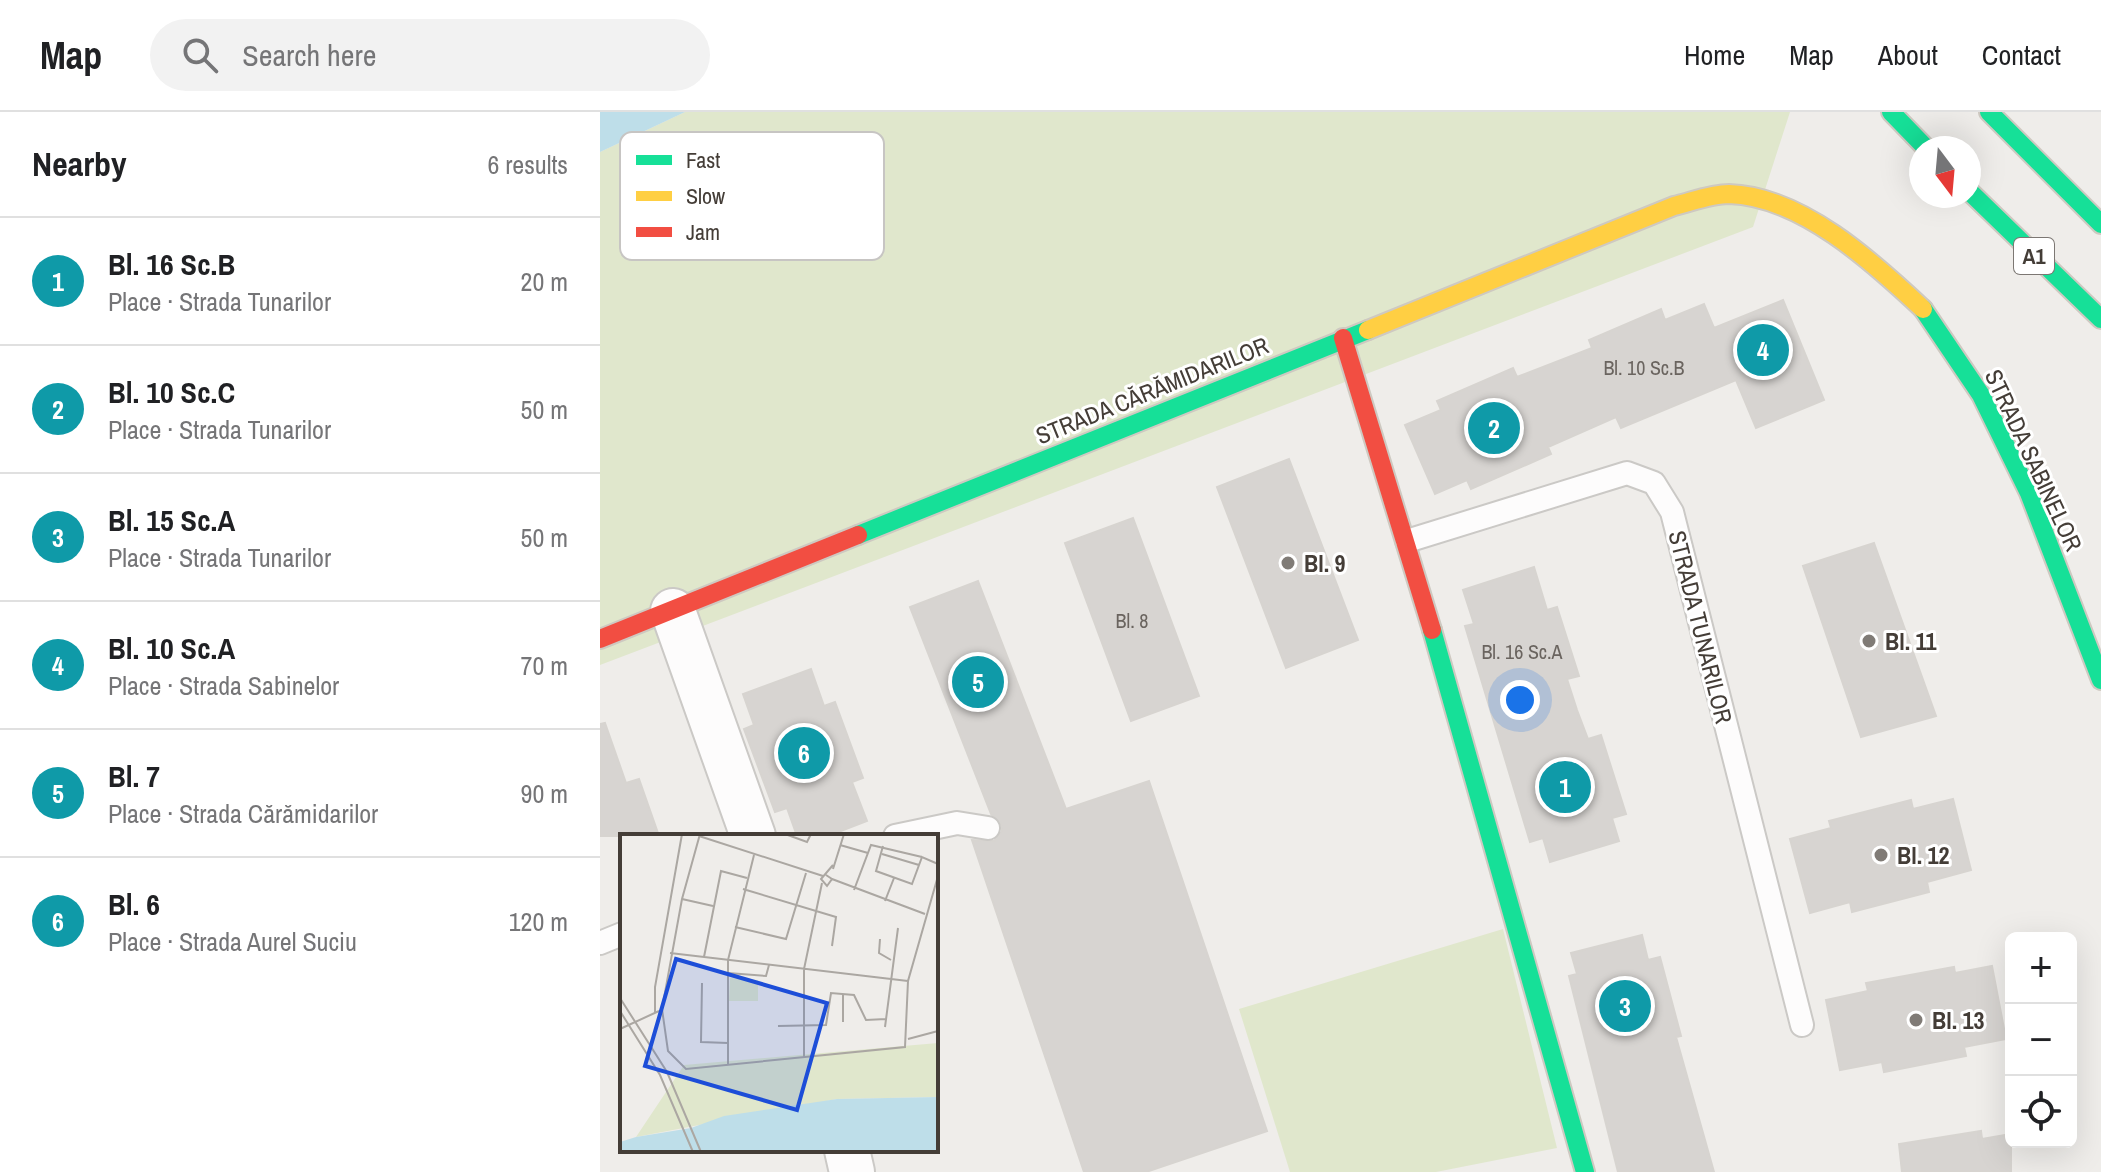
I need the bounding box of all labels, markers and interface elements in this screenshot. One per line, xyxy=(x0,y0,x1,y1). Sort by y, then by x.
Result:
search box xyxy=(150,19,710,91)
text: Map xyxy=(40,30,102,81)
icon: search xyxy=(178,33,222,77)
text: Search here xyxy=(242,35,376,75)
text: Home xyxy=(1684,36,1745,74)
text: Map xyxy=(1789,36,1834,74)
text: About xyxy=(1878,36,1938,74)
text: Contact xyxy=(1982,36,2061,74)
legend xyxy=(620,132,884,260)
north arrow xyxy=(1909,136,1981,208)
text: Nearby xyxy=(32,141,127,187)
text: Fast xyxy=(686,145,720,175)
text: 6 results xyxy=(487,147,568,182)
text: Slow xyxy=(686,181,725,211)
text: Jam xyxy=(686,217,720,247)
road number: A1 xyxy=(2014,238,2054,274)
text: Bl. 16 Sc.B xyxy=(108,244,235,284)
text: 1 xyxy=(52,264,64,299)
text: 20 m xyxy=(521,264,568,299)
text: Place · Strada Tunarilor xyxy=(108,284,331,319)
pin: 4 xyxy=(1737,320,1789,380)
street label: STRADA CĂRĂMIDARILOR xyxy=(1031,329,1273,451)
house number: Bl. 10 Sc.B xyxy=(1603,354,1685,381)
street label: STRADA SABINELOR xyxy=(1978,364,2090,556)
text: Bl. 10 Sc.C xyxy=(108,372,235,412)
text: 2 xyxy=(52,392,64,427)
text: 50 m xyxy=(521,392,568,427)
pin: 2 xyxy=(1468,398,1520,458)
text: Place · Strada Tunarilor xyxy=(108,412,331,447)
text: Bl. 15 Sc.A xyxy=(108,500,235,540)
text: 3 xyxy=(52,520,64,555)
text: 50 m xyxy=(521,520,568,555)
street label: STRADA TUNARILOR xyxy=(1662,527,1740,727)
text: Place · Strada Tunarilor xyxy=(108,540,331,575)
place label: Bl. 9 xyxy=(1304,547,1346,579)
marker: Bl. 9 xyxy=(1279,554,1297,572)
house number: Bl. 8 xyxy=(1116,607,1148,634)
place label: Bl. 11 xyxy=(1885,625,1936,657)
text: Bl. 10 Sc.A xyxy=(108,628,235,668)
marker: Bl. 11 xyxy=(1860,632,1878,650)
house number: Bl. 16 Sc.A xyxy=(1481,638,1563,665)
text: 4 xyxy=(52,648,64,683)
text: 70 m xyxy=(521,648,568,683)
pin: 5 xyxy=(952,652,1004,712)
text: Place · Strada Sabinelor xyxy=(108,668,339,703)
your location xyxy=(1500,680,1540,720)
pin: 6 xyxy=(778,723,830,783)
text: Bl. 7 xyxy=(108,756,160,796)
pin: 1 xyxy=(1539,757,1591,817)
text: 5 xyxy=(52,776,64,811)
text: 90 m xyxy=(521,776,568,811)
text: Place · Strada Cărămidarilor xyxy=(108,796,378,831)
inset map xyxy=(620,834,938,1152)
place label: Bl. 12 xyxy=(1897,839,1950,871)
marker: Bl. 12 xyxy=(1872,846,1890,864)
text: Bl. 6 xyxy=(108,884,160,924)
text: 6 xyxy=(52,904,64,939)
text: 120 m xyxy=(509,904,568,939)
text: Place · Strada Aurel Suciu xyxy=(108,924,357,959)
map controls xyxy=(2005,932,2077,1148)
button: + xyxy=(2005,932,2077,1004)
pin: 3 xyxy=(1599,976,1651,1036)
place label: Bl. 13 xyxy=(1932,1004,1985,1036)
button: − xyxy=(2005,1004,2077,1076)
marker: Bl. 13 xyxy=(1907,1011,1925,1029)
button: locate xyxy=(2005,1076,2077,1148)

